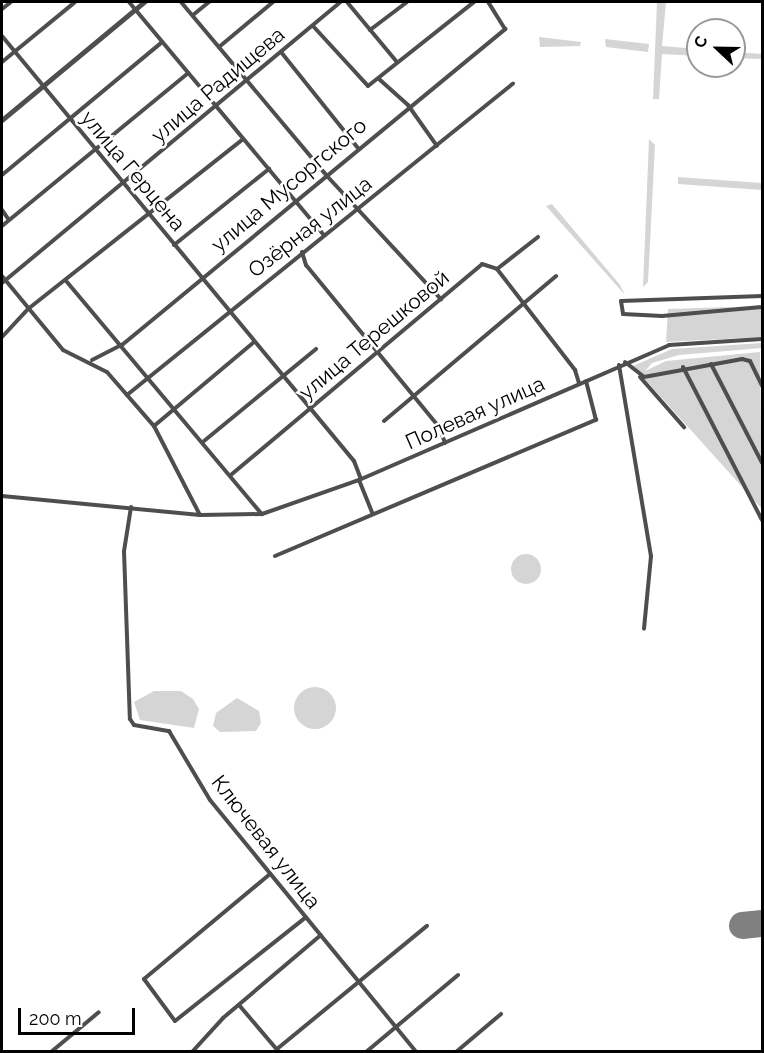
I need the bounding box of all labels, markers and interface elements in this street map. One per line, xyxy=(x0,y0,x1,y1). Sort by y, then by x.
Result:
north arrow xyxy=(686,18,746,78)
street label: улица Радищева xyxy=(146,22,290,148)
text: С xyxy=(690,33,712,50)
street label: улица Герцена xyxy=(75,106,191,236)
street label: улица Мусоргского xyxy=(206,113,372,257)
street label: Озёрная улица xyxy=(243,171,377,283)
street label: улица Терешковой xyxy=(294,265,454,405)
street label: Полевая улица xyxy=(401,371,549,455)
street label: Ключевая улица xyxy=(206,770,326,914)
scale bar xyxy=(21,996,138,1034)
text: 200 m xyxy=(29,1008,82,1029)

